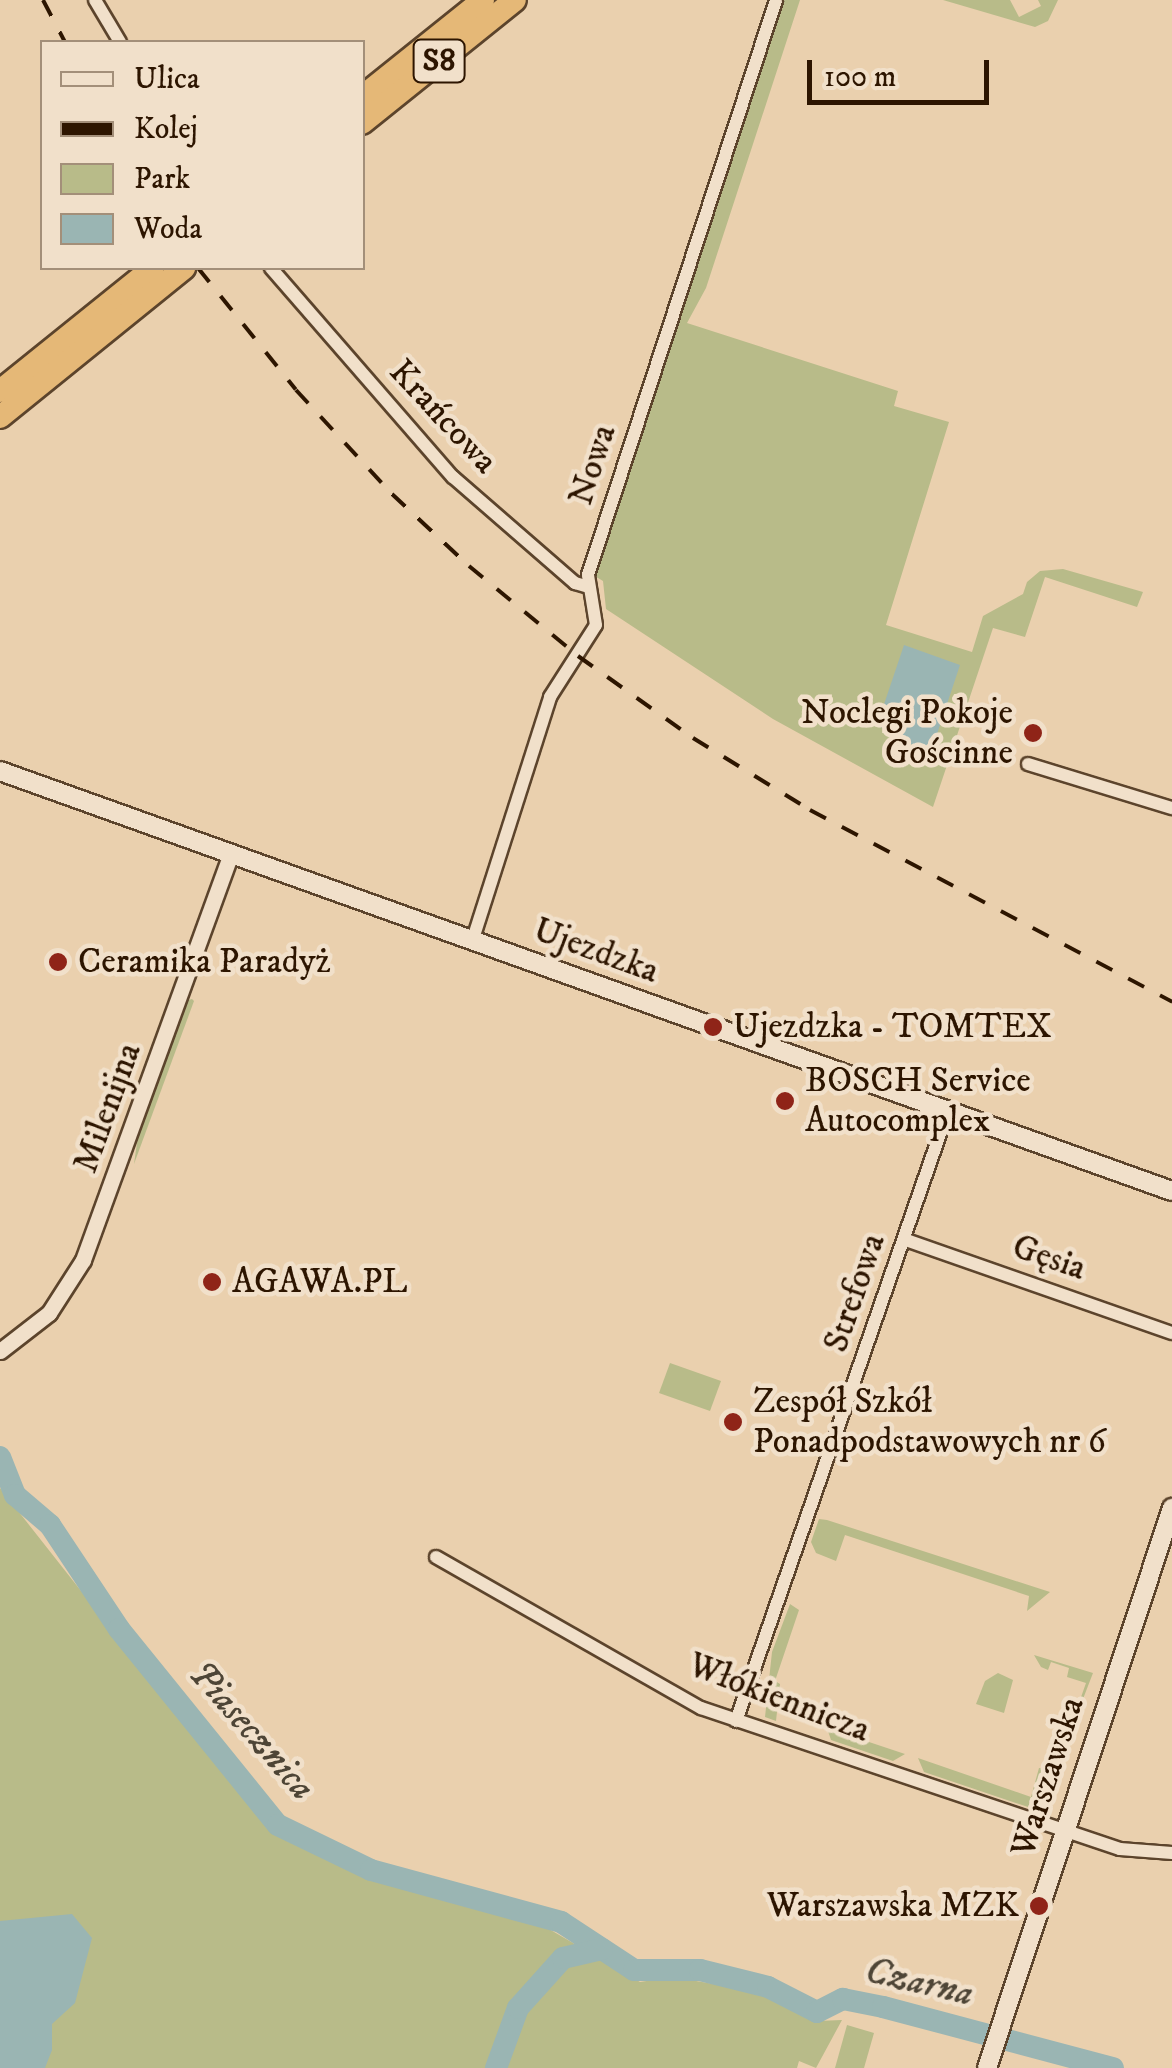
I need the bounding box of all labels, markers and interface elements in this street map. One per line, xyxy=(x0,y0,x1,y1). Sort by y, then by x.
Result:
road number: S8 xyxy=(412,34,466,88)
legend xyxy=(40,40,365,270)
scale bar xyxy=(812,40,994,102)
text: 100 m xyxy=(824,59,896,96)
text: Ulica xyxy=(134,61,200,98)
text: Kolej xyxy=(134,111,198,148)
text: Park xyxy=(134,161,190,198)
text: Woda xyxy=(134,211,202,248)
street label: Krańcowa xyxy=(380,352,506,482)
street label: Nowa xyxy=(560,419,626,511)
place label: Noclegi Pokoje Gościnne xyxy=(801,692,1013,774)
marker: Noclegi Pokoje Gościnne xyxy=(1022,722,1044,744)
street label: Ujezdzka xyxy=(528,909,664,993)
place label: Ceramika Paradyż xyxy=(78,941,331,983)
marker: Ceramika Paradyż xyxy=(47,951,69,973)
place label: Ujezdzka - TOMTEX xyxy=(733,1006,1052,1048)
marker: Ujezdzka - TOMTEX xyxy=(702,1016,724,1038)
street label: Milenijna xyxy=(65,1037,151,1179)
place label: BOSCH Service Autocomplex xyxy=(805,1060,1031,1142)
marker: BOSCH Service Autocomplex xyxy=(774,1090,796,1112)
street label: Gęsia xyxy=(1007,1226,1091,1290)
street label: Strefowa xyxy=(815,1228,895,1358)
place label: AGAWA.PL xyxy=(232,1261,408,1303)
marker: AGAWA.PL xyxy=(201,1271,223,1293)
place label: Zespół Szkół Ponadpodstawowych nr 6 xyxy=(753,1381,1106,1463)
marker: Zespół Szkół Ponadpodstawowych nr 6 xyxy=(722,1411,744,1433)
street label: Włókiennicza xyxy=(682,1644,876,1752)
water label: Piasecznica xyxy=(178,1652,324,1810)
street label: Warszawska xyxy=(1002,1692,1094,1862)
place label: Warszawska MZK xyxy=(767,1885,1019,1927)
marker: Warszawska MZK xyxy=(1028,1895,1050,1917)
water label: Czarna xyxy=(860,1948,978,2018)

